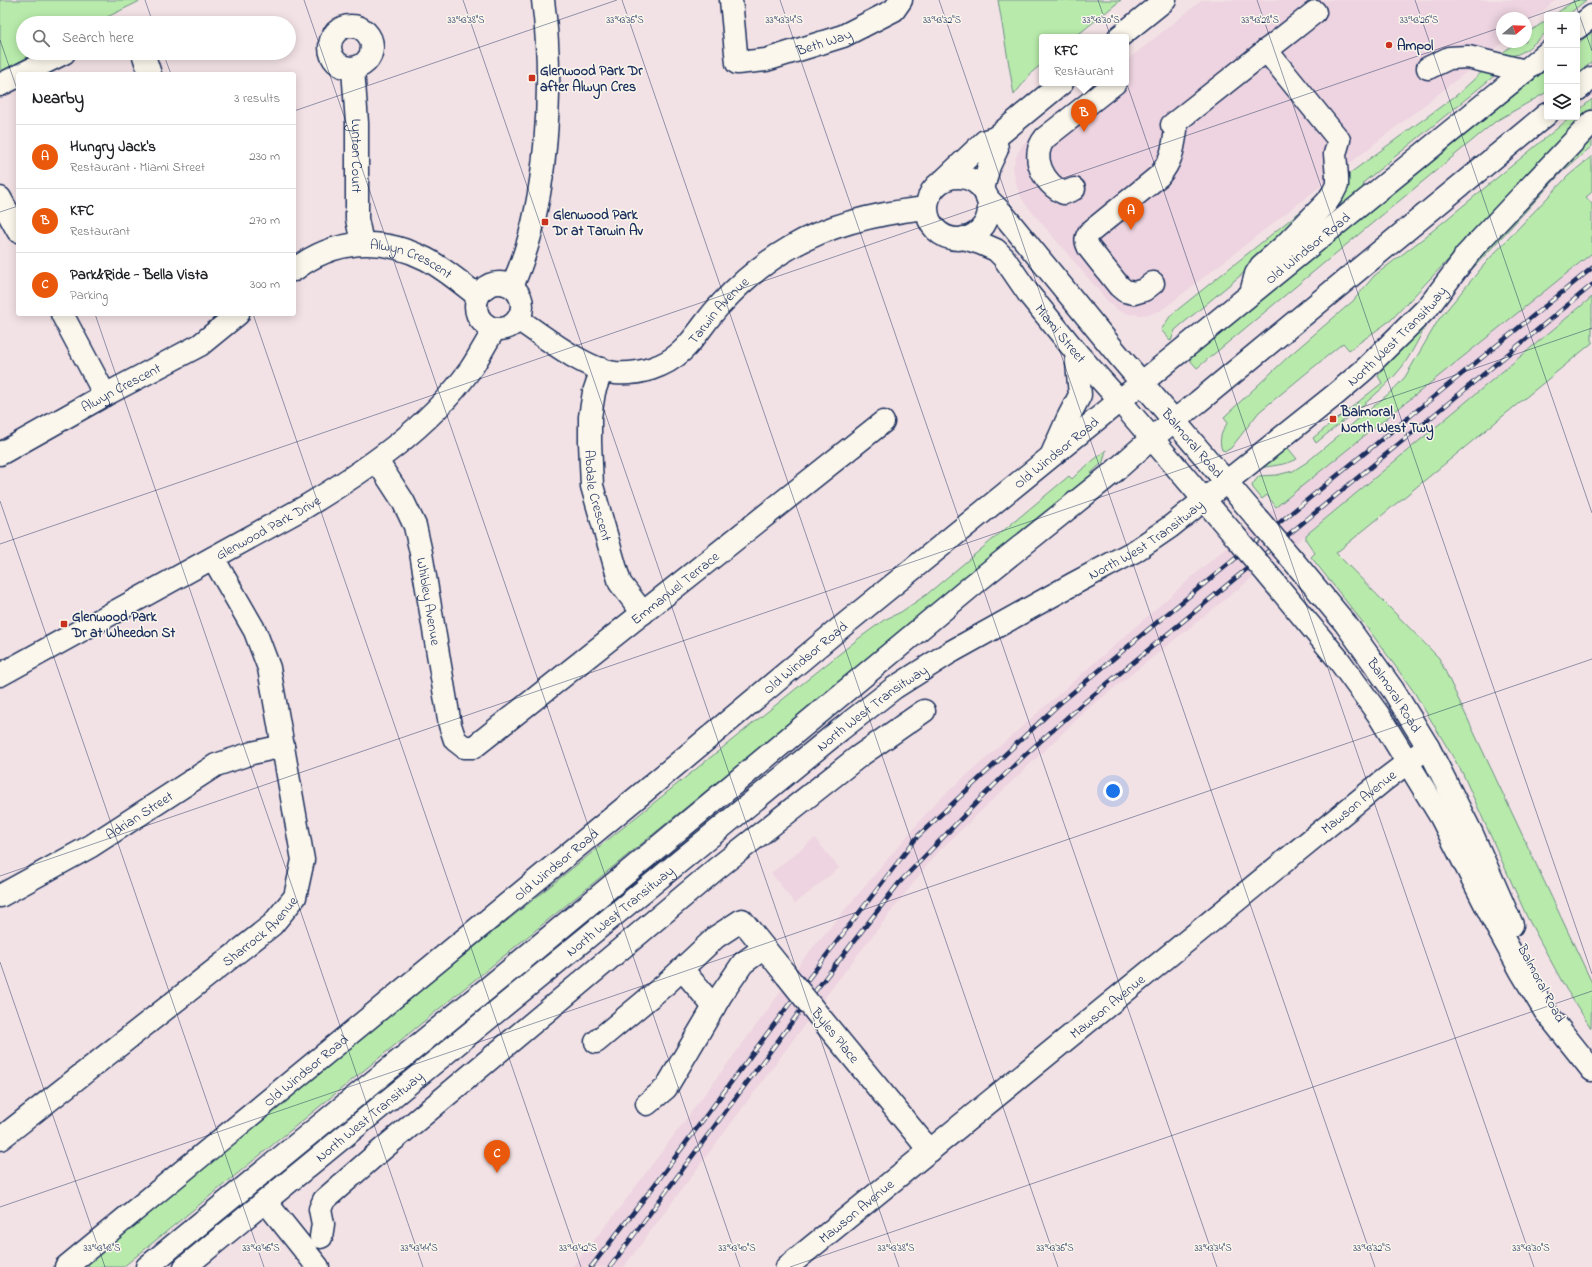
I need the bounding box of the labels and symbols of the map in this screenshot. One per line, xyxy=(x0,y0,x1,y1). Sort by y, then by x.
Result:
north arrow xyxy=(1496,12,1532,48)
text: 33°43'38"S xyxy=(448,13,485,28)
text: 33°43'36"S xyxy=(606,13,644,28)
text: 33°43'34"S xyxy=(765,13,803,28)
text: 33°43'32"S xyxy=(923,13,962,28)
text: 33°43'30"S xyxy=(1082,13,1120,28)
text: 33°43'28"S xyxy=(1241,13,1279,28)
text: 33°43'26"S xyxy=(1400,13,1439,28)
street label: Beth Way xyxy=(793,24,856,62)
place label: Ampol xyxy=(1397,36,1434,57)
marker: Ampol xyxy=(1384,40,1394,50)
place label: Glenwood Park Dr after Alwyn Cres xyxy=(540,61,643,100)
marker: Glenwood Park Dr after Alwyn Cres xyxy=(527,73,537,83)
pin: B xyxy=(1071,99,1097,132)
street label: Lynton Court xyxy=(344,118,366,193)
pin: A xyxy=(1118,197,1144,230)
place label: Glenwood Park Dr at Tarwin Av xyxy=(552,205,644,242)
street label: Old Windsor Road xyxy=(1261,208,1356,290)
marker: Glenwood Park Dr at Tarwin Av xyxy=(540,217,550,227)
street label: Alwyn Crescent xyxy=(369,235,456,285)
street label: Tarwin Avenue xyxy=(684,272,755,349)
street label: North West Transitway xyxy=(1343,282,1453,392)
street label: Miami Street xyxy=(1029,300,1090,369)
street label: Alwyn Crescent xyxy=(78,358,165,418)
place label: Balmoral, North West Twy xyxy=(1340,402,1434,441)
street label: Balmoral Road xyxy=(1155,404,1228,483)
street label: Old Windsor Road xyxy=(1010,412,1104,495)
marker: Balmoral, North West Twy xyxy=(1328,414,1338,424)
street label: Abdale Crescent xyxy=(578,449,616,544)
street label: Glenwood Park Drive xyxy=(212,490,326,566)
street label: North West Transitway xyxy=(1085,495,1209,586)
street label: Emmanuel Terrace xyxy=(627,547,725,631)
street label: Whibley Avenue xyxy=(410,556,446,648)
place label: Glenwood Park Dr at Wheedon St xyxy=(71,607,175,644)
street label: Old Windsor Road xyxy=(759,617,853,700)
marker: Glenwood Park Dr at Wheedon St xyxy=(59,619,69,629)
street label: Balmoral Road xyxy=(1361,653,1426,737)
street label: North West Transitway xyxy=(813,660,933,757)
street label: Mawson Avenue xyxy=(1317,765,1402,840)
your location xyxy=(1103,781,1123,801)
street label: Adrian Street xyxy=(102,786,178,846)
street label: Old Windsor Road xyxy=(510,824,604,907)
street label: North West Transitway xyxy=(562,861,680,963)
street label: Sharrock Avenue xyxy=(218,891,304,972)
street label: Balmoral Road xyxy=(1511,940,1570,1027)
street label: Mawson Avenue xyxy=(1066,970,1151,1044)
street label: Byles Place xyxy=(804,1003,864,1069)
street label: Old Windsor Road xyxy=(259,1030,354,1113)
street label: North West Transitway xyxy=(311,1066,429,1168)
pin: C xyxy=(484,1140,510,1173)
street label: Mawson Avenue xyxy=(815,1174,900,1249)
text: 33°43'48"S xyxy=(84,1241,121,1256)
text: 33°43'46"S xyxy=(242,1241,280,1256)
text: 33°43'44"S xyxy=(400,1241,438,1256)
text: 33°43'42"S xyxy=(559,1241,598,1256)
text: 33°43'40"S xyxy=(718,1241,756,1256)
text: 33°43'38"S xyxy=(878,1241,915,1256)
text: 33°43'36"S xyxy=(1036,1241,1074,1256)
text: 33°43'34"S xyxy=(1194,1241,1232,1256)
text: 33°43'32"S xyxy=(1353,1241,1392,1256)
text: 33°43'30"S xyxy=(1512,1241,1550,1256)

